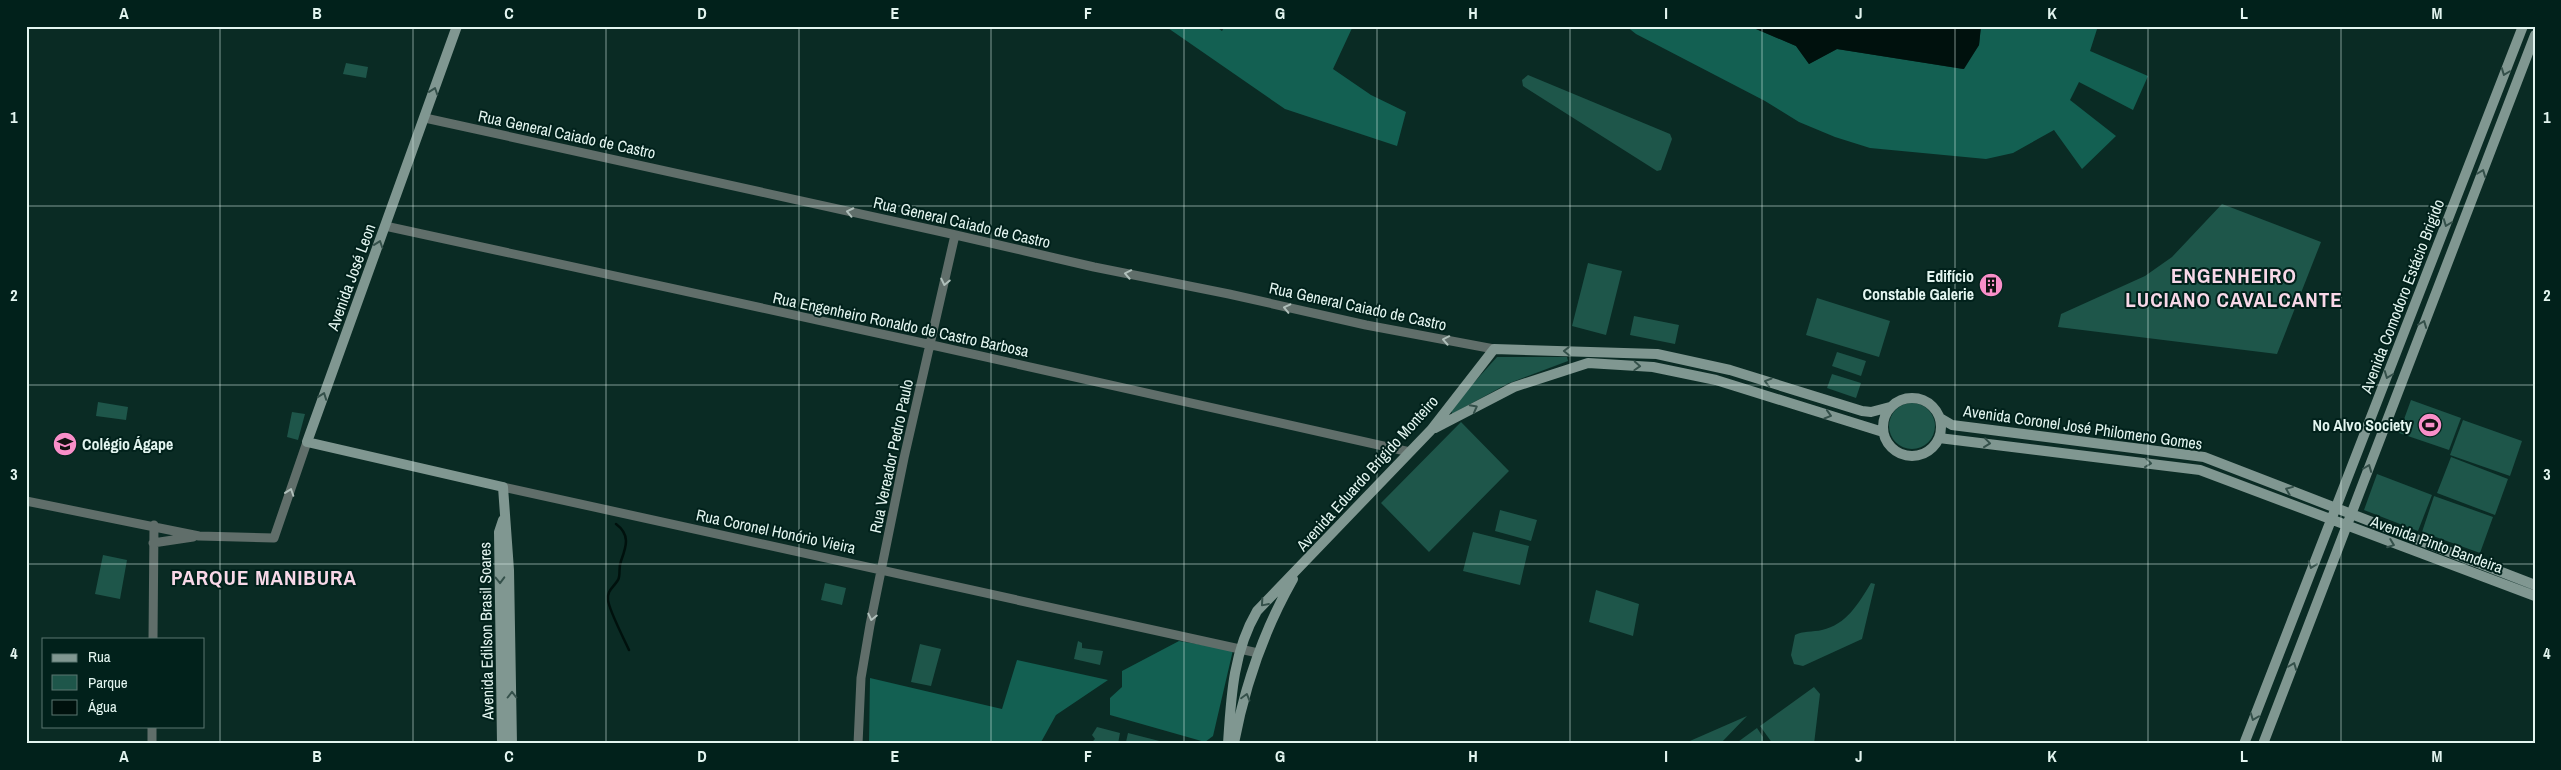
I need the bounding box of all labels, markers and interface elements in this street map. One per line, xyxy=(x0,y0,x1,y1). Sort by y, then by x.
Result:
text: A xyxy=(119,2,129,24)
text: B xyxy=(312,2,322,24)
text: C xyxy=(504,2,514,24)
text: D xyxy=(697,2,707,24)
text: E xyxy=(891,2,900,24)
text: F xyxy=(1084,2,1092,24)
text: G xyxy=(1275,2,1285,24)
text: H xyxy=(1468,2,1478,24)
text: I xyxy=(1664,2,1668,24)
text: J xyxy=(1855,2,1863,24)
text: K xyxy=(2047,2,2057,24)
text: L xyxy=(2240,2,2248,24)
text: M xyxy=(2432,2,2443,24)
one-way arrow xyxy=(2501,67,2511,76)
one-way arrow xyxy=(428,87,438,95)
street label: Rua General Caiado de Castro xyxy=(476,104,658,164)
text: 1 xyxy=(10,106,18,128)
text: 1 xyxy=(2543,106,2551,128)
one-way arrow xyxy=(2476,169,2486,178)
street label: Rua General Caiado de Castro xyxy=(871,191,1053,253)
street label: Avenida Comodoro Estácio Brigido xyxy=(2354,196,2449,397)
one-way arrow xyxy=(845,207,854,217)
one-way arrow xyxy=(2443,218,2453,227)
street label: Avenida José Leon xyxy=(321,221,381,334)
one-way arrow xyxy=(373,240,383,248)
district label: ENGENHEIRO LUCIANO CAVALCANTE xyxy=(2125,261,2343,314)
place label: Edifício Constable Galerie xyxy=(1862,265,1974,305)
one-way arrow xyxy=(1123,269,1132,280)
building icon: Edifício Constable Galerie xyxy=(1978,272,2004,298)
street label: Rua General Caiado de Castro xyxy=(1267,276,1449,336)
one-way arrow xyxy=(940,278,951,287)
text: 2 xyxy=(10,284,18,306)
text: 2 xyxy=(2543,284,2551,306)
street label: Rua Engenheiro Ronaldo de Castro Barbosa xyxy=(771,286,1032,362)
one-way arrow xyxy=(1282,303,1291,314)
one-way arrow xyxy=(2417,320,2427,329)
one-way arrow xyxy=(1442,336,1450,346)
one-way arrow xyxy=(1562,346,1570,356)
one-way arrow xyxy=(1633,360,1641,371)
one-way arrow xyxy=(2384,370,2394,379)
street label: Rua Vereador Pedro Paulo xyxy=(864,377,918,535)
one-way arrow xyxy=(1765,377,1773,387)
street label: Avenida Eduardo Brígido Monteiro xyxy=(1290,390,1443,556)
one-way arrow xyxy=(317,392,327,401)
street label: Avenida Coronel José Philomeno Gomes xyxy=(1961,399,2204,455)
one-way arrow xyxy=(1469,404,1478,414)
one-way arrow xyxy=(1823,409,1831,419)
sports icon: No Alvo Society xyxy=(2417,412,2443,438)
place label: No Alvo Society xyxy=(2313,414,2413,436)
school or university icon: Colégio Ágape xyxy=(52,431,78,457)
place label: Colégio Ágape xyxy=(82,433,173,455)
one-way arrow xyxy=(1983,437,1991,448)
one-way arrow xyxy=(2145,457,2153,468)
text: 3 xyxy=(10,463,18,485)
text: 3 xyxy=(2543,463,2551,485)
one-way arrow xyxy=(2362,464,2372,473)
one-way arrow xyxy=(2285,485,2294,496)
one-way arrow xyxy=(284,488,294,496)
street label: Rua Coronel Honório Vieira xyxy=(694,503,858,559)
street label: Avenida Pinto Bandeira xyxy=(2367,510,2507,578)
one-way arrow xyxy=(2387,538,2395,548)
street label: Avenida Edilson Brasil Soares xyxy=(473,542,499,721)
one-way arrow xyxy=(2308,561,2318,569)
district label: PARQUE MANIBURA xyxy=(171,563,357,592)
one-way arrow xyxy=(495,577,506,585)
one-way arrow xyxy=(1261,597,1270,606)
one-way arrow xyxy=(867,612,878,621)
legend xyxy=(42,638,205,728)
text: 4 xyxy=(10,642,18,664)
text: 4 xyxy=(2543,642,2551,664)
text: Rua xyxy=(88,646,111,667)
one-way arrow xyxy=(2287,662,2297,671)
text: Parque xyxy=(88,672,128,693)
one-way arrow xyxy=(507,691,517,698)
one-way arrow xyxy=(1240,693,1250,701)
text: Água xyxy=(87,696,117,717)
one-way arrow xyxy=(2250,712,2261,721)
text: A xyxy=(119,745,129,767)
text: B xyxy=(312,745,322,767)
text: C xyxy=(504,745,514,767)
text: D xyxy=(697,745,707,767)
text: E xyxy=(891,745,900,767)
text: F xyxy=(1084,745,1092,767)
text: G xyxy=(1275,745,1285,767)
text: H xyxy=(1468,745,1478,767)
text: I xyxy=(1664,745,1668,767)
text: J xyxy=(1855,745,1863,767)
text: K xyxy=(2047,745,2057,767)
text: L xyxy=(2240,745,2248,767)
text: M xyxy=(2432,745,2443,767)

